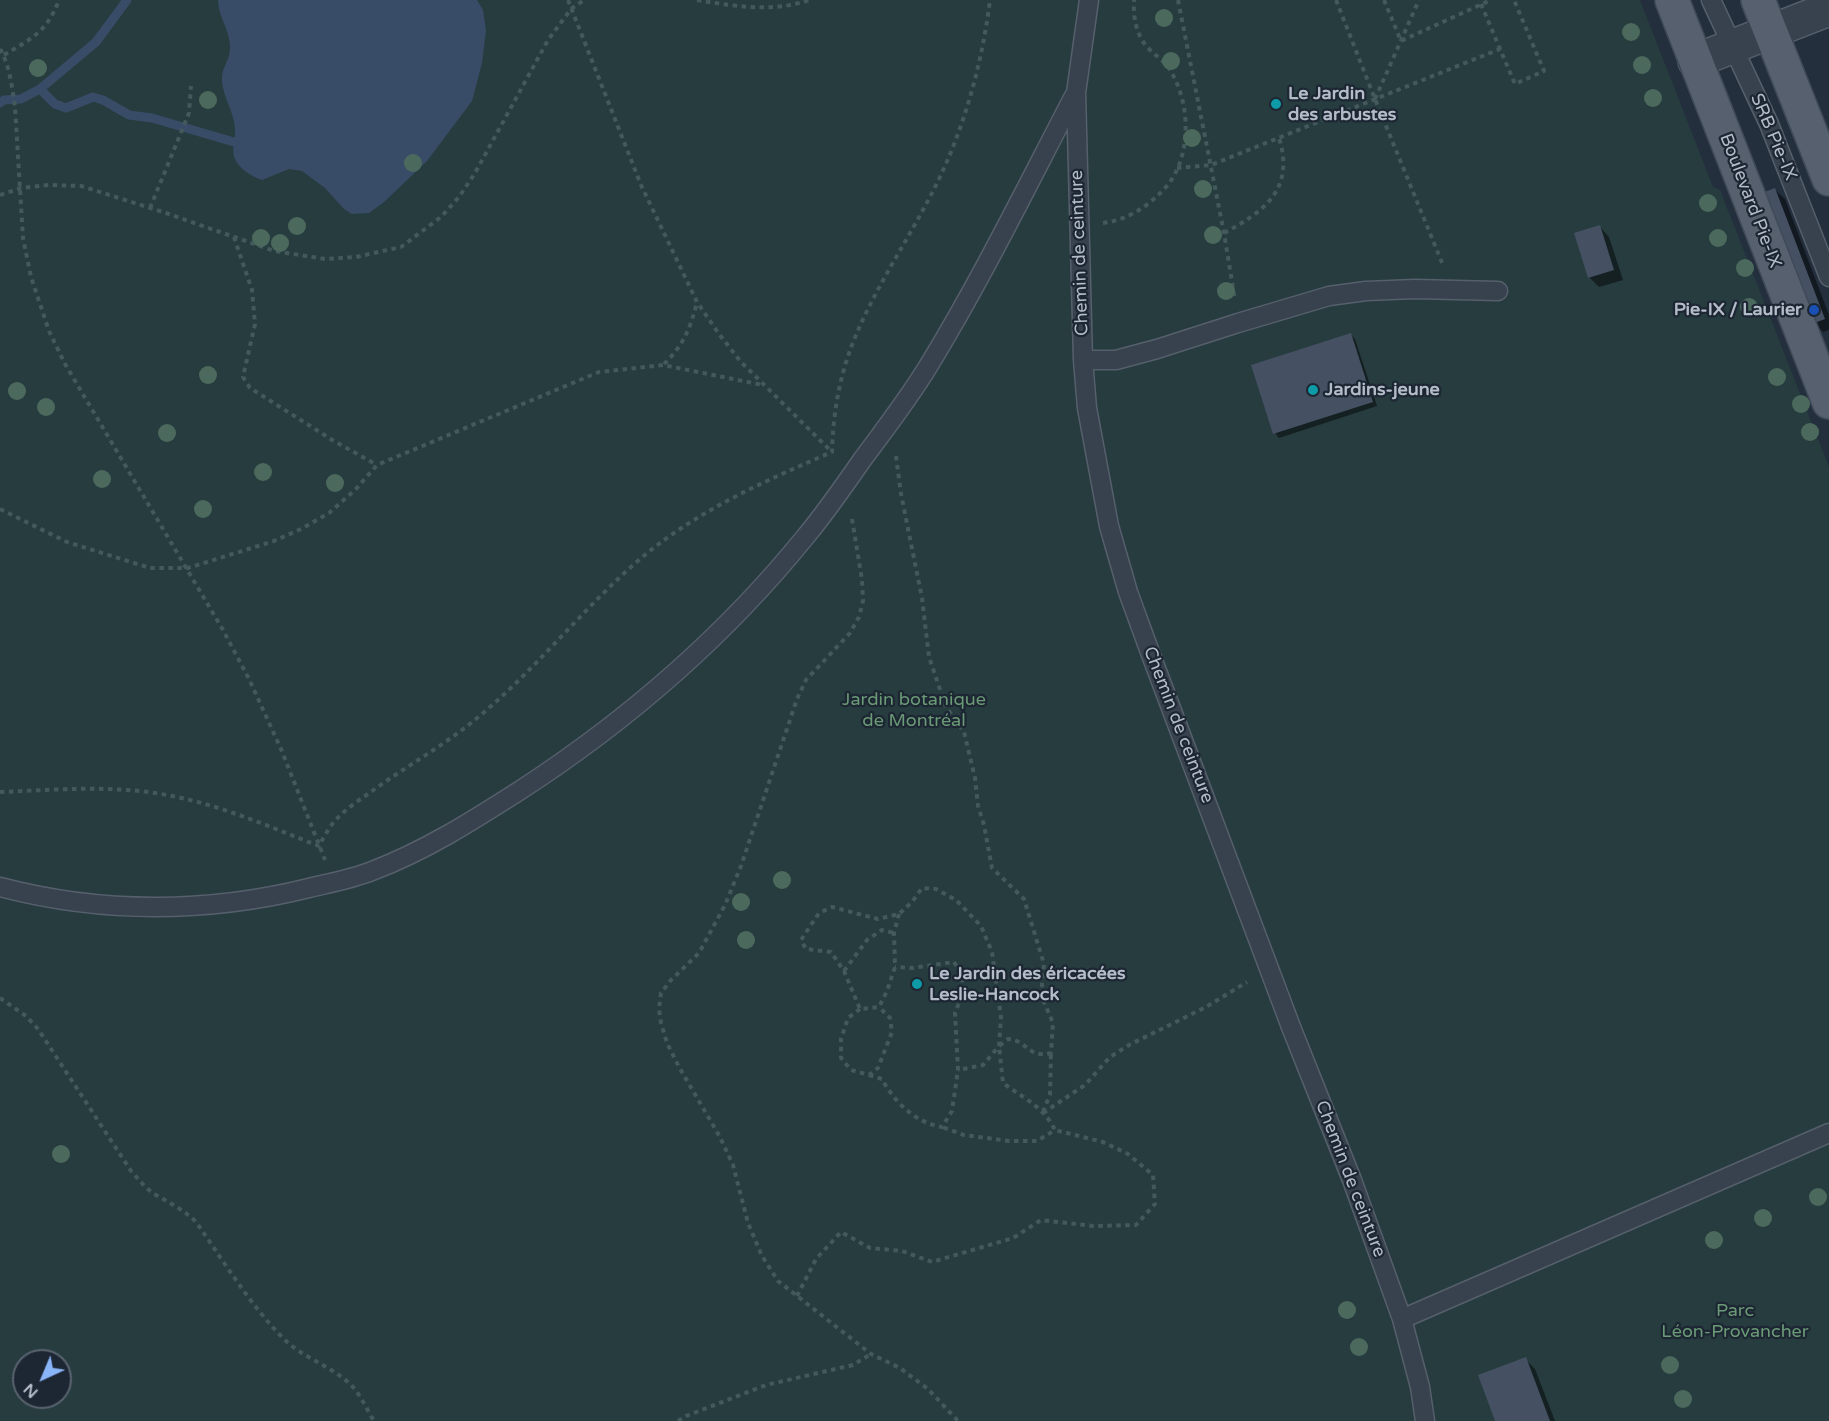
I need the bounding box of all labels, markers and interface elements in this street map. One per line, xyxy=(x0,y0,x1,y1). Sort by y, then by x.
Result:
place label: Le Jardin des arbustes xyxy=(1288,83,1396,125)
street label: SRB Pie-IX xyxy=(1745,90,1801,184)
marker: Le Jardin des arbustes xyxy=(1269,97,1283,111)
street label: Boulevard Pie-IX xyxy=(1714,131,1786,271)
street label: Chemin de ceinture xyxy=(1066,170,1094,336)
place label: Pie-IX / Laurier xyxy=(1674,299,1802,321)
marker: Pie-IX / Laurier xyxy=(1807,303,1821,317)
place label: Jardins-jeune xyxy=(1325,379,1440,401)
marker: Jardins-jeune xyxy=(1306,383,1320,397)
street label: Chemin de ceinture xyxy=(1138,644,1218,806)
park label: Jardin botanique de Montréal xyxy=(842,689,986,732)
place label: Le Jardin des éricacées Leslie-Hancock xyxy=(929,963,1126,1006)
marker: Le Jardin des éricacées Leslie-Hancock xyxy=(910,977,924,991)
street label: Chemin de ceinture xyxy=(1310,1098,1390,1260)
park label: Parc Léon-Provancher xyxy=(1661,1300,1809,1342)
north arrow xyxy=(12,1349,72,1409)
text: N xyxy=(19,1379,42,1402)

